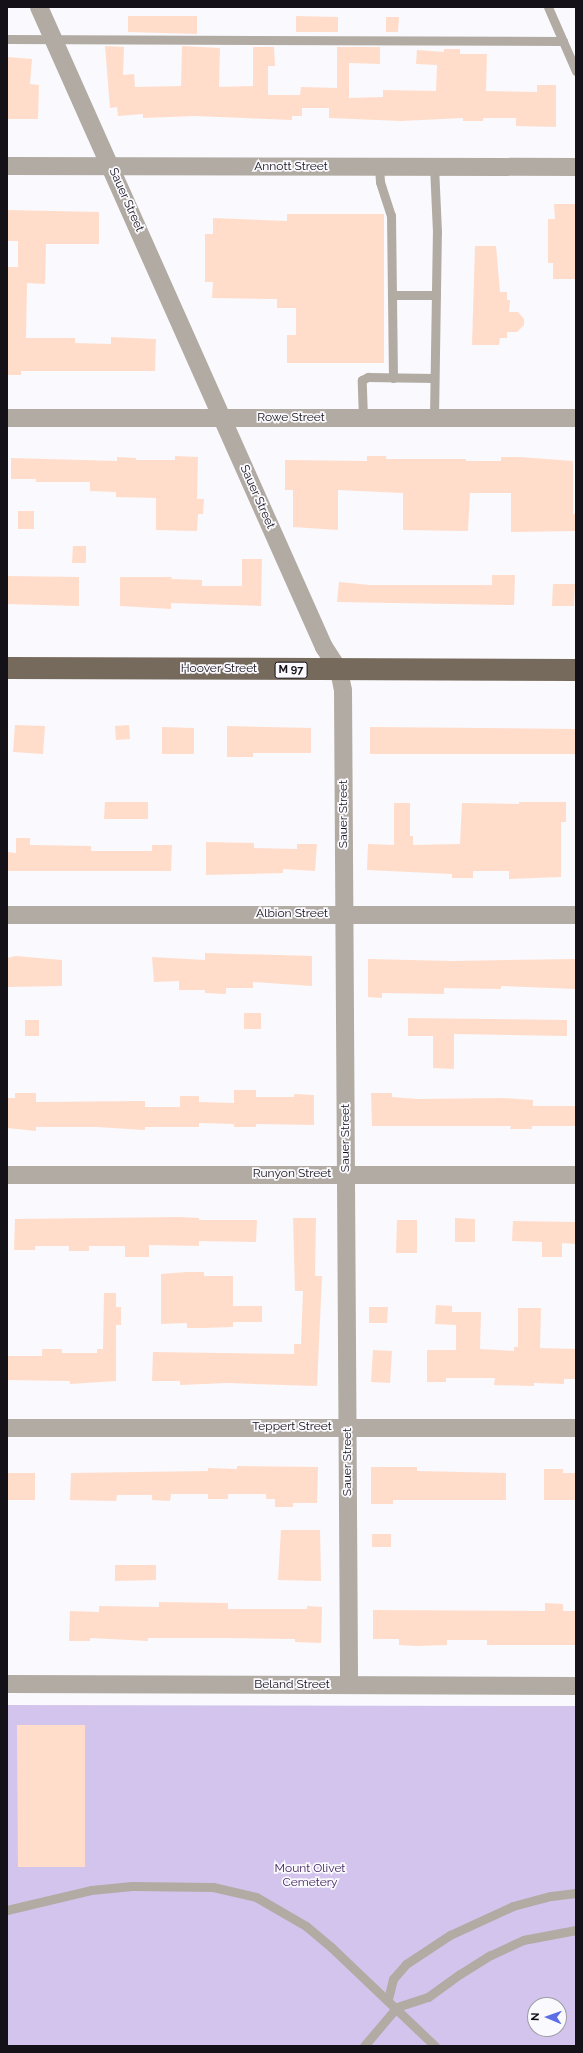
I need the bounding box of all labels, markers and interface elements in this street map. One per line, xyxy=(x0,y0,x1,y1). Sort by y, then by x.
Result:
street label: Annott Street xyxy=(254,160,328,174)
street label: Sauer Street xyxy=(105,166,147,234)
street label: Rowe Street xyxy=(257,411,325,425)
street label: Sauer Street xyxy=(236,463,278,531)
road number: M 97 xyxy=(274,661,308,679)
street label: Hoover Street xyxy=(181,662,257,676)
street label: Sauer Street xyxy=(337,780,351,848)
street label: Albion Street xyxy=(256,907,328,921)
street label: Sauer Street xyxy=(339,1104,353,1172)
street label: Runyon Street xyxy=(253,1167,331,1181)
street label: Teppert Street xyxy=(252,1420,332,1434)
street label: Sauer Street xyxy=(341,1428,355,1496)
street label: Beland Street xyxy=(254,1678,330,1692)
park label: Mount Olivet Cemetery xyxy=(275,1862,345,1890)
north arrow xyxy=(527,1997,567,2037)
text: N xyxy=(529,2012,542,2021)

